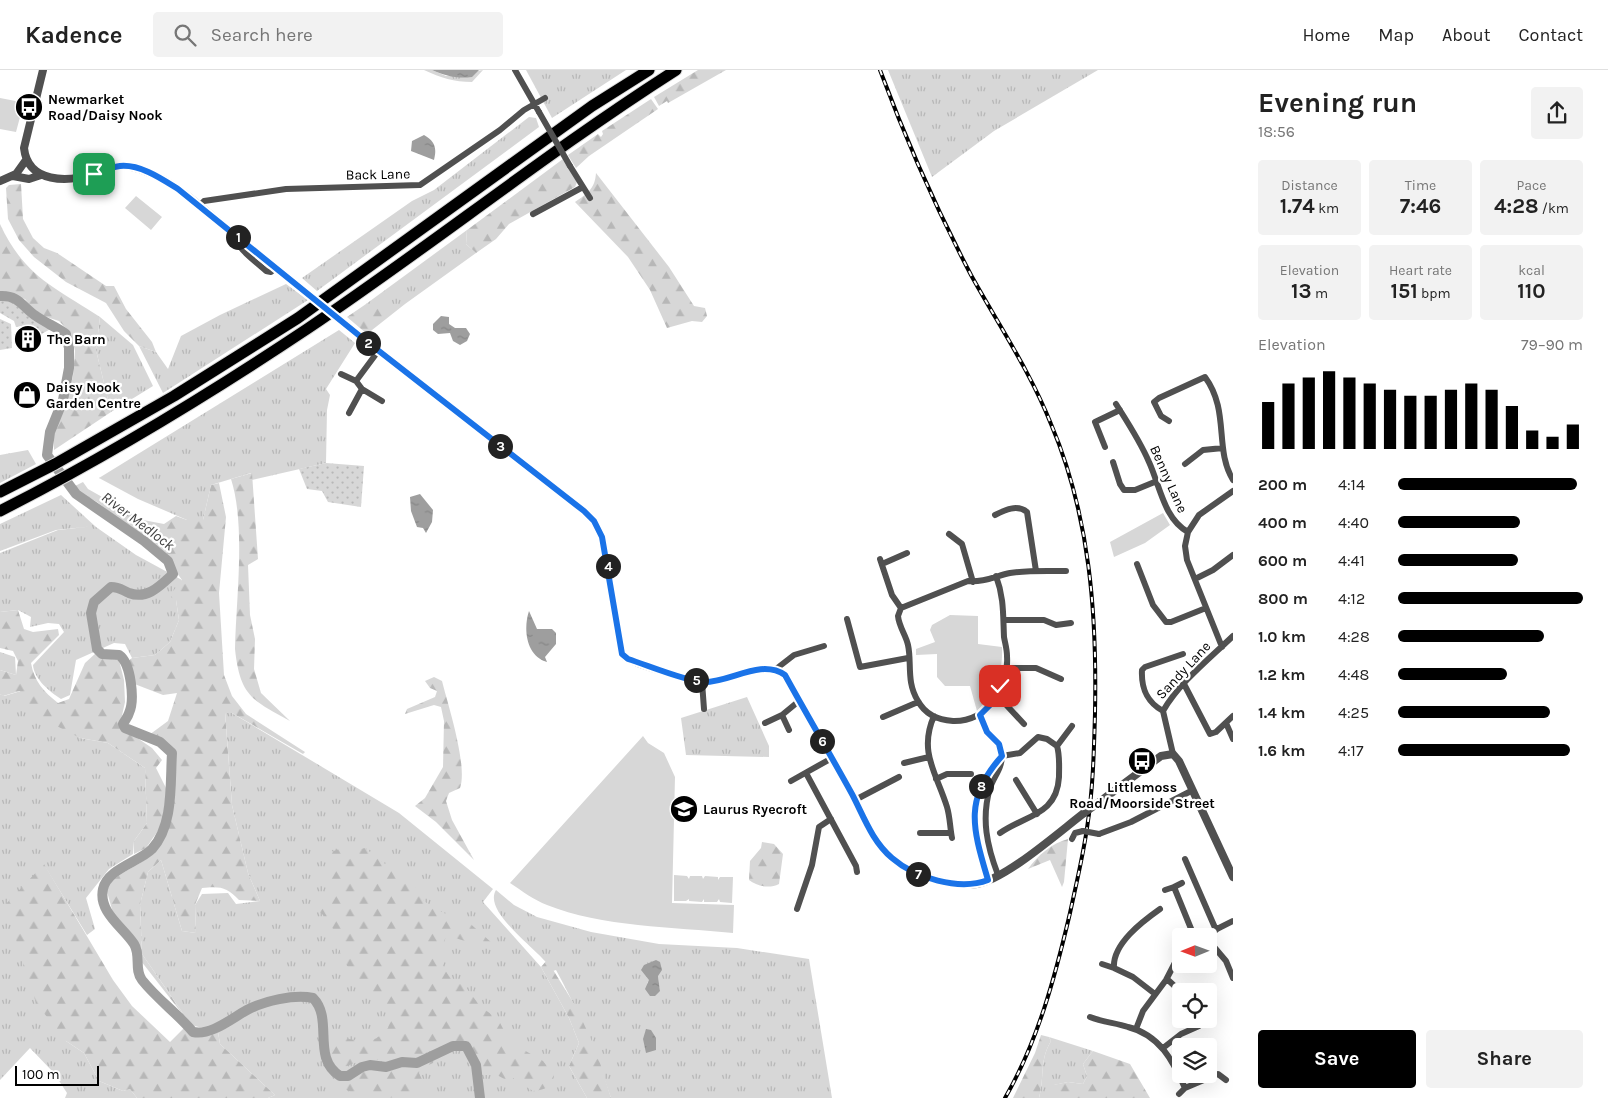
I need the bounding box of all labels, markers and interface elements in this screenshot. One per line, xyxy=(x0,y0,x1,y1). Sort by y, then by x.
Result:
search box xyxy=(153,12,503,57)
text: Kadence xyxy=(25,21,123,49)
icon: search xyxy=(171,21,199,49)
text: Search here xyxy=(211,24,313,46)
text: Home xyxy=(1302,24,1350,46)
text: Map xyxy=(1378,24,1414,46)
text: About xyxy=(1442,24,1491,46)
text: Contact xyxy=(1519,24,1583,46)
text: Evening run xyxy=(1258,86,1417,119)
button: share xyxy=(1531,87,1583,139)
place label: Newmarket Road/Daisy Nook xyxy=(48,91,163,124)
bus stop icon: Newmarket Road/Daisy Nook xyxy=(14,92,44,122)
text: 18:56 xyxy=(1258,122,1295,141)
pin xyxy=(73,153,115,195)
icon: arrive xyxy=(80,160,108,188)
street label: Back Lane xyxy=(345,165,411,184)
text: Distance xyxy=(1281,177,1338,194)
text: Time xyxy=(1405,177,1436,194)
text: Pace xyxy=(1517,177,1546,194)
text: 1.74 xyxy=(1280,194,1315,218)
text: 7:46 xyxy=(1400,194,1441,218)
text: 4:28 xyxy=(1494,194,1539,218)
text: km xyxy=(1315,200,1339,217)
text: /km xyxy=(1539,200,1569,217)
pin: 1 xyxy=(226,224,250,250)
text: 1 xyxy=(236,229,241,246)
text: Elevation xyxy=(1280,262,1339,279)
text: Heart rate xyxy=(1389,262,1452,279)
text: kcal xyxy=(1518,262,1545,279)
text: 13 xyxy=(1291,279,1312,303)
text: 151 xyxy=(1390,279,1418,303)
text: 110 xyxy=(1517,279,1546,303)
text: m xyxy=(1312,285,1328,302)
text: bpm xyxy=(1418,285,1451,302)
building icon: The Barn xyxy=(13,324,43,354)
pin: 2 xyxy=(356,330,380,356)
place label: The Barn xyxy=(47,331,106,348)
text: 2 xyxy=(364,335,373,352)
text: Elevation xyxy=(1258,335,1326,354)
text: 79–90 m xyxy=(1521,335,1583,354)
place label: Daisy Nook Garden Centre xyxy=(46,379,141,412)
shop icon: Daisy Nook Garden Centre xyxy=(12,380,42,410)
pin: 3 xyxy=(488,434,512,458)
text: 3 xyxy=(496,438,505,455)
street label: Benny Lane xyxy=(1146,443,1191,516)
text: 200 m xyxy=(1258,475,1307,494)
text: 4:14 xyxy=(1338,475,1365,494)
water label: River Medlock xyxy=(98,488,178,554)
text: 400 m xyxy=(1258,513,1307,532)
text: 4:40 xyxy=(1338,513,1369,532)
text: 600 m xyxy=(1258,551,1307,570)
text: 4:41 xyxy=(1338,551,1365,570)
pin: 4 xyxy=(596,554,620,578)
text: 4 xyxy=(604,558,613,575)
text: 800 m xyxy=(1258,589,1308,608)
text: 4:12 xyxy=(1338,589,1365,608)
text: 1.0 km xyxy=(1258,627,1306,646)
text: 4:28 xyxy=(1338,627,1370,646)
street label: Sandy Lane xyxy=(1152,638,1214,703)
pin xyxy=(979,665,1021,707)
text: 1.2 km xyxy=(1258,665,1306,684)
text: 4:48 xyxy=(1338,665,1369,684)
pin: 5 xyxy=(684,668,708,692)
text: 5 xyxy=(692,672,701,689)
icon: check xyxy=(986,672,1014,700)
text: 1.4 km xyxy=(1258,703,1305,722)
text: 4:25 xyxy=(1338,703,1369,722)
pin: 6 xyxy=(810,728,834,754)
text: 6 xyxy=(818,733,827,750)
text: 1.6 km xyxy=(1258,741,1306,760)
text: 4:17 xyxy=(1338,741,1363,760)
bus stop icon: Littlemoss Road/Moorside Street xyxy=(1127,746,1157,776)
pin: 8 xyxy=(968,774,994,798)
text: 8 xyxy=(977,778,986,795)
place label: Littlemoss Road/Moorside Street xyxy=(1069,779,1215,812)
school or university icon: Laurus Ryecroft xyxy=(669,794,699,824)
place label: Laurus Ryecroft xyxy=(703,801,808,818)
pin: 7 xyxy=(906,862,930,886)
text: 7 xyxy=(915,866,922,883)
north arrow xyxy=(1172,928,1218,972)
map controls xyxy=(1172,928,1217,1083)
button: locate xyxy=(1172,983,1217,1028)
button: Save xyxy=(1258,1030,1416,1088)
button: Share xyxy=(1426,1030,1583,1088)
button: layers xyxy=(1172,1038,1217,1083)
scale bar xyxy=(15,1063,99,1086)
text: 100 m xyxy=(22,1066,60,1083)

